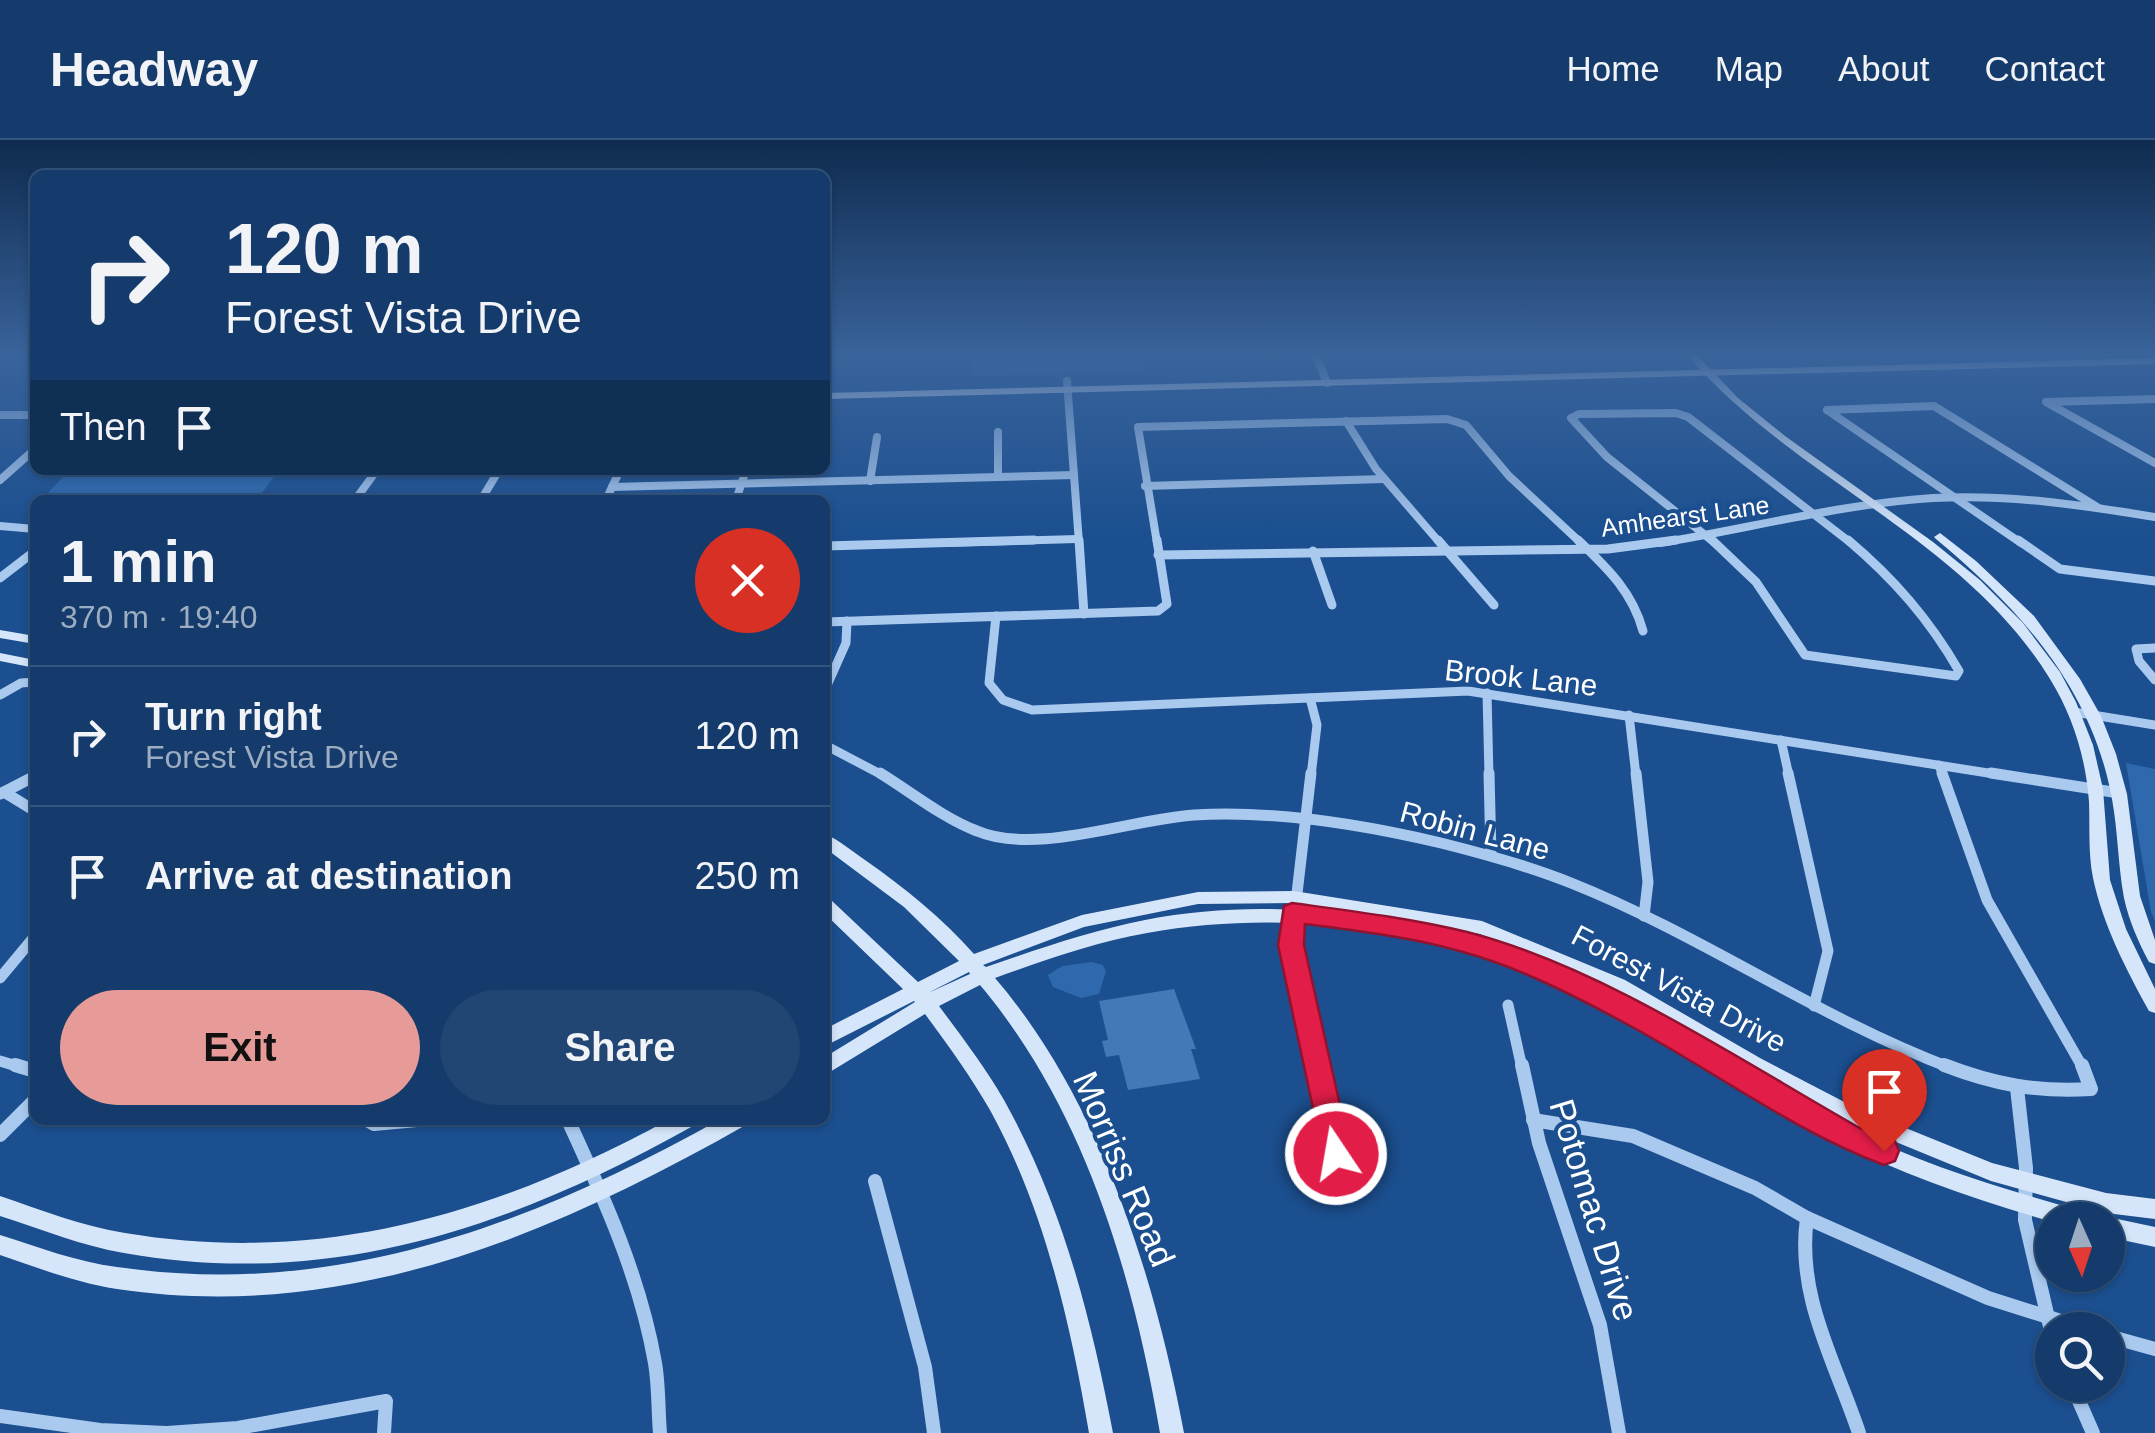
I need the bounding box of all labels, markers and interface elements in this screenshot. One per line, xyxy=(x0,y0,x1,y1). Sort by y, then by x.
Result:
text: Headway xyxy=(50,43,258,96)
text: Home xyxy=(1566,49,1660,88)
text: Map xyxy=(1715,49,1783,88)
text: About xyxy=(1838,49,1929,88)
text: Contact xyxy=(1984,49,2105,88)
icon: right xyxy=(60,210,190,340)
text: 120 m xyxy=(225,210,423,288)
text: Forest Vista Drive xyxy=(225,292,582,343)
icon: arrive xyxy=(167,400,222,455)
text: Then xyxy=(60,406,147,448)
street label: Amhearst Lane xyxy=(1599,490,1771,542)
text: 1 min xyxy=(60,528,217,595)
button: close xyxy=(695,528,800,633)
text: 370 m · 19:40 xyxy=(60,599,257,635)
street label: Brook Lane xyxy=(1443,653,1599,702)
text: Turn right xyxy=(145,696,322,738)
icon: right xyxy=(60,709,115,764)
text: 120 m xyxy=(694,715,800,757)
text: Forest Vista Drive xyxy=(145,739,399,775)
street label: Robin Lane xyxy=(1397,795,1554,866)
icon: arrive xyxy=(60,849,115,904)
text: Arrive at destination xyxy=(145,855,512,897)
text: 250 m xyxy=(694,855,800,897)
street label: Forest Vista Drive xyxy=(1566,918,1792,1059)
button: Exit xyxy=(60,990,420,1105)
button: Share xyxy=(440,990,800,1105)
pin xyxy=(1842,1049,1927,1152)
icon: arrive xyxy=(1857,1064,1912,1119)
street label: Morriss Road xyxy=(1066,1065,1183,1272)
street label: Potomac Drive xyxy=(1542,1094,1647,1325)
position arrow xyxy=(1284,1102,1388,1206)
north arrow xyxy=(2035,1202,2125,1292)
map controls xyxy=(2035,1202,2125,1402)
button: search xyxy=(2035,1312,2125,1402)

